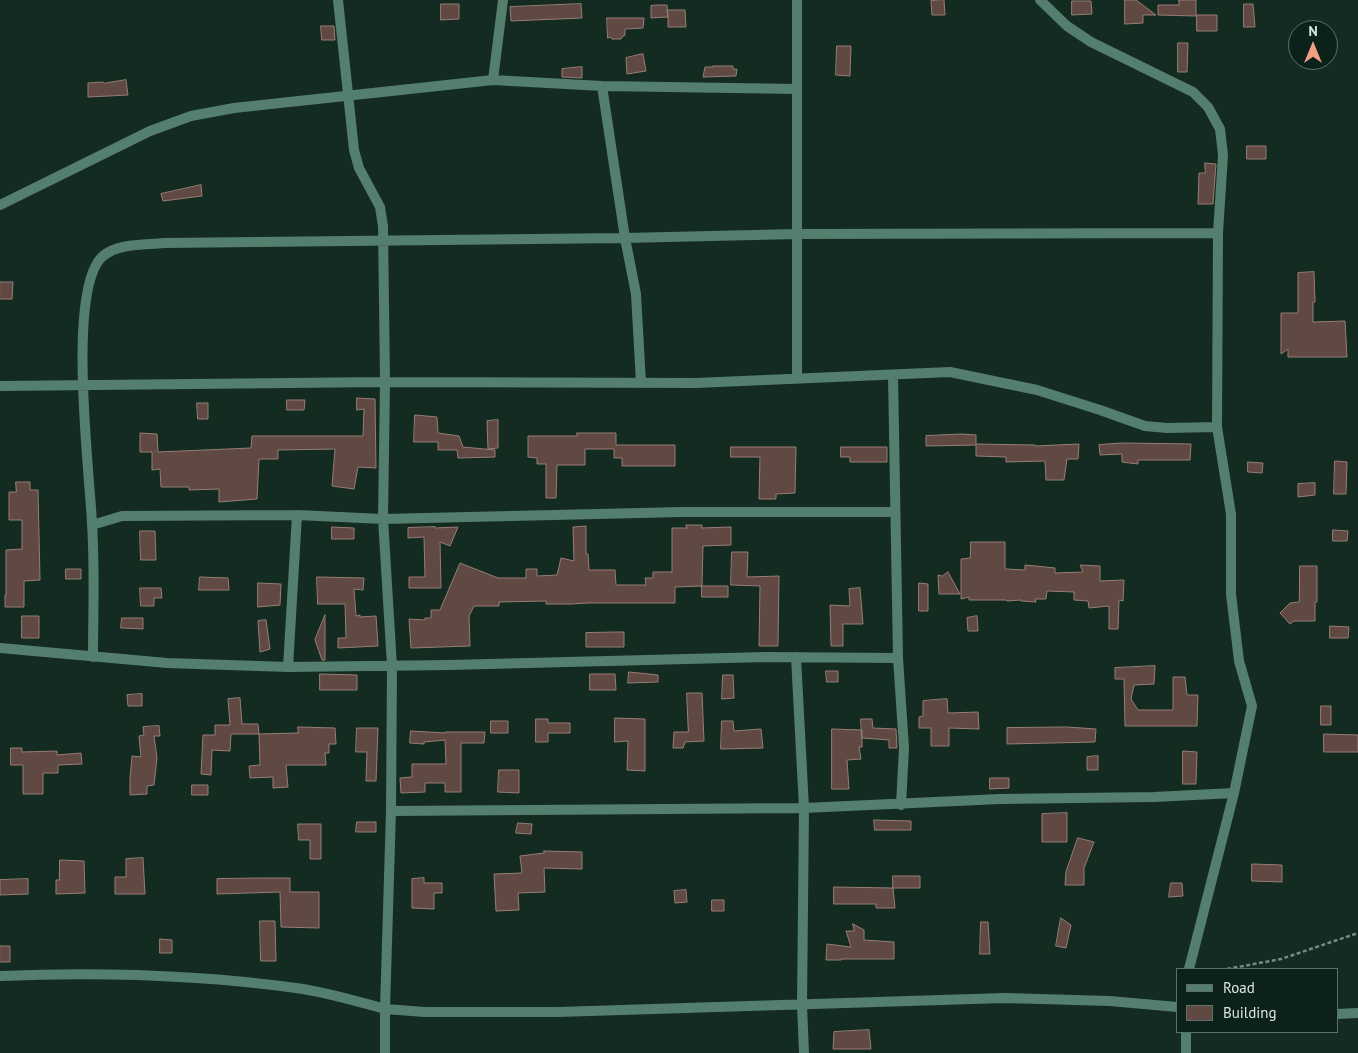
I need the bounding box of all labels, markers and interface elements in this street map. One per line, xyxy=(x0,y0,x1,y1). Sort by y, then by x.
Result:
north arrow xyxy=(1288,20,1338,70)
text: N xyxy=(1308,22,1318,40)
legend xyxy=(1176,968,1338,1033)
text: Road xyxy=(1223,978,1255,997)
text: Building xyxy=(1223,1003,1277,1022)

